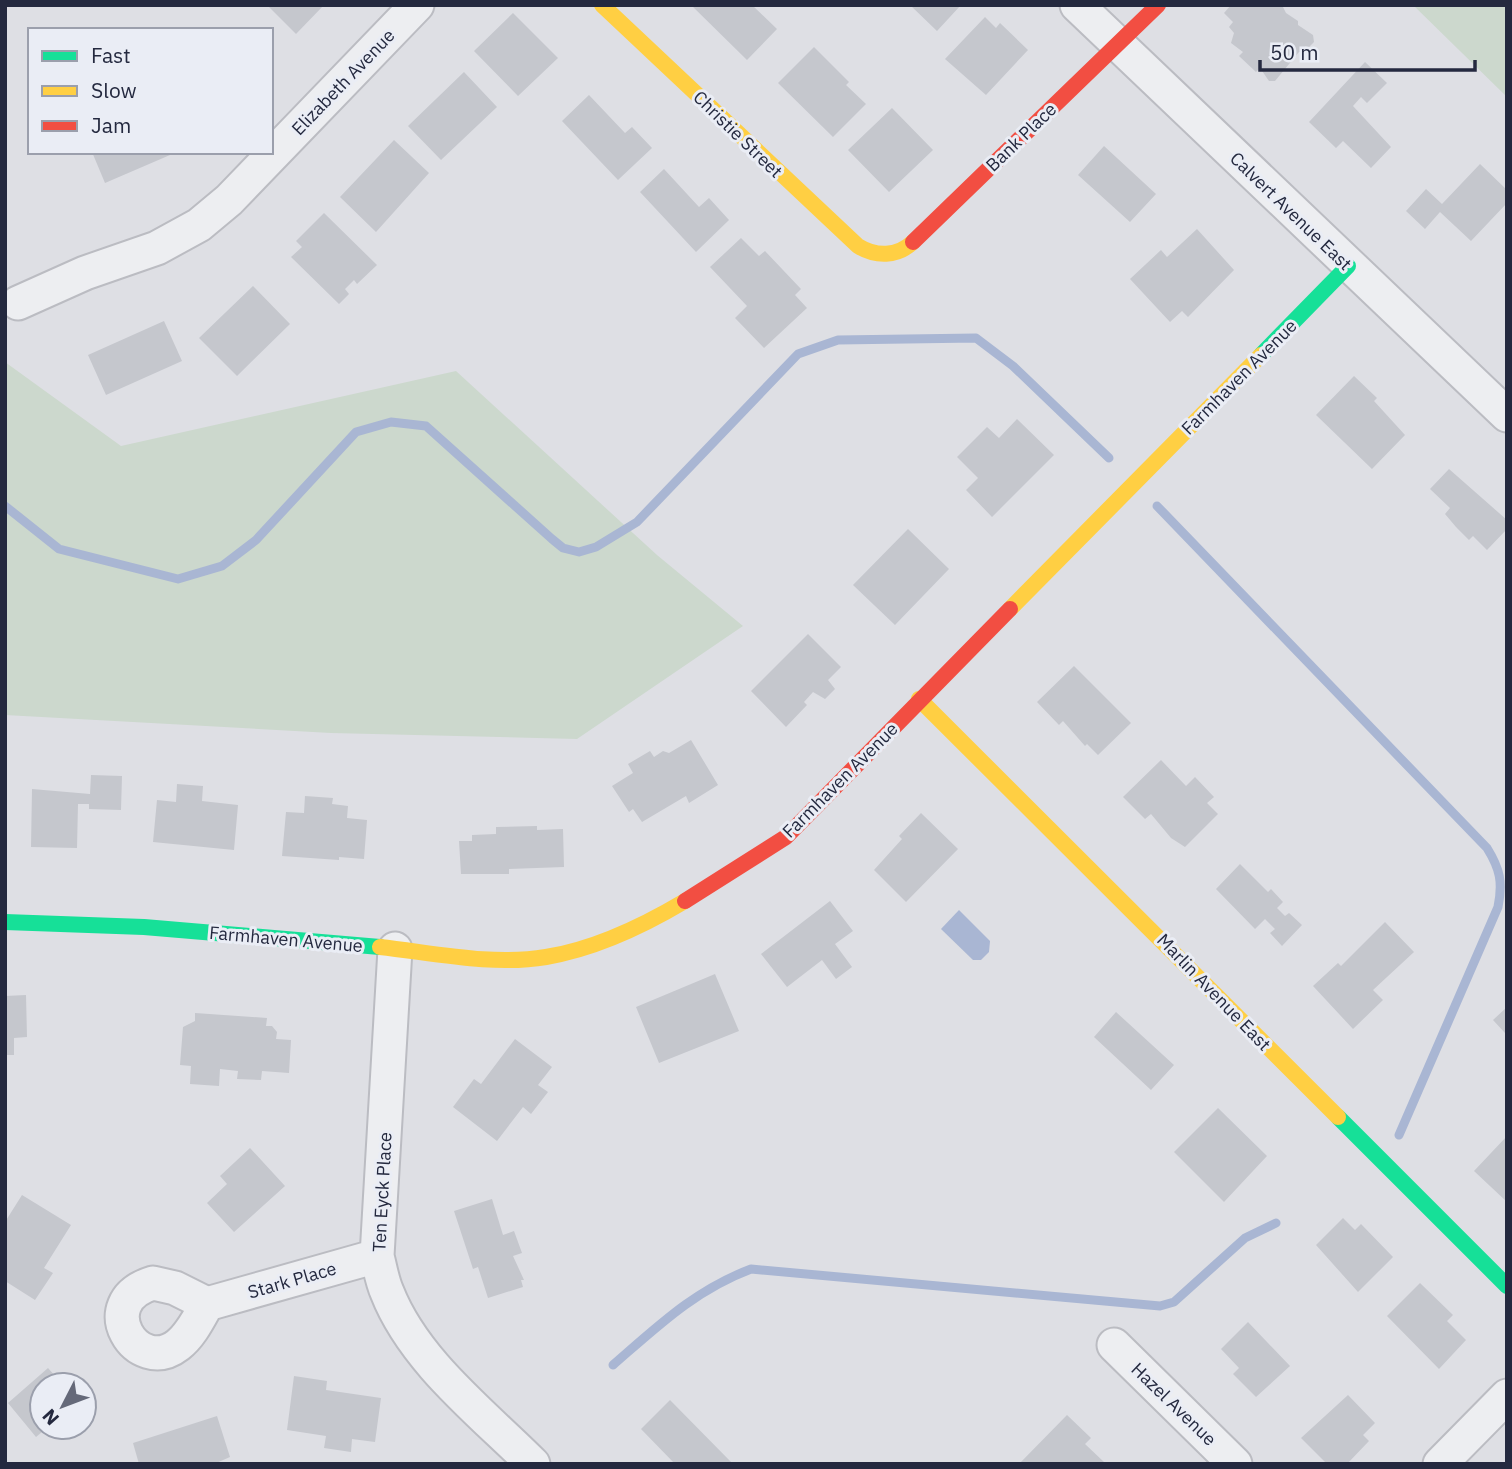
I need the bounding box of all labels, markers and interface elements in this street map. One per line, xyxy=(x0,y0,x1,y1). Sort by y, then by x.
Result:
street label: Elizabeth Avenue xyxy=(286,24,400,140)
legend xyxy=(28,28,273,154)
scale bar xyxy=(1260,28,1475,72)
text: 50 m xyxy=(1270,38,1319,66)
text: Fast xyxy=(91,41,131,69)
text: Slow xyxy=(91,76,137,104)
street label: Christie Street xyxy=(688,86,788,182)
street label: Bank Place xyxy=(981,98,1061,176)
text: Jam xyxy=(91,111,131,139)
street label: Calvert Avenue East xyxy=(1225,147,1357,275)
street label: Farmhaven Avenue xyxy=(1176,314,1302,440)
street label: Farmhaven Avenue xyxy=(777,717,903,843)
street label: Farmhaven Avenue xyxy=(208,921,364,957)
street label: Marlin Avenue East xyxy=(1152,929,1276,1055)
street label: Ten Eyck Place xyxy=(367,1131,397,1252)
street label: Stark Place xyxy=(245,1256,339,1304)
street label: Hazel Avenue xyxy=(1127,1358,1222,1450)
north arrow xyxy=(28,1371,98,1441)
text: N xyxy=(37,1404,64,1431)

